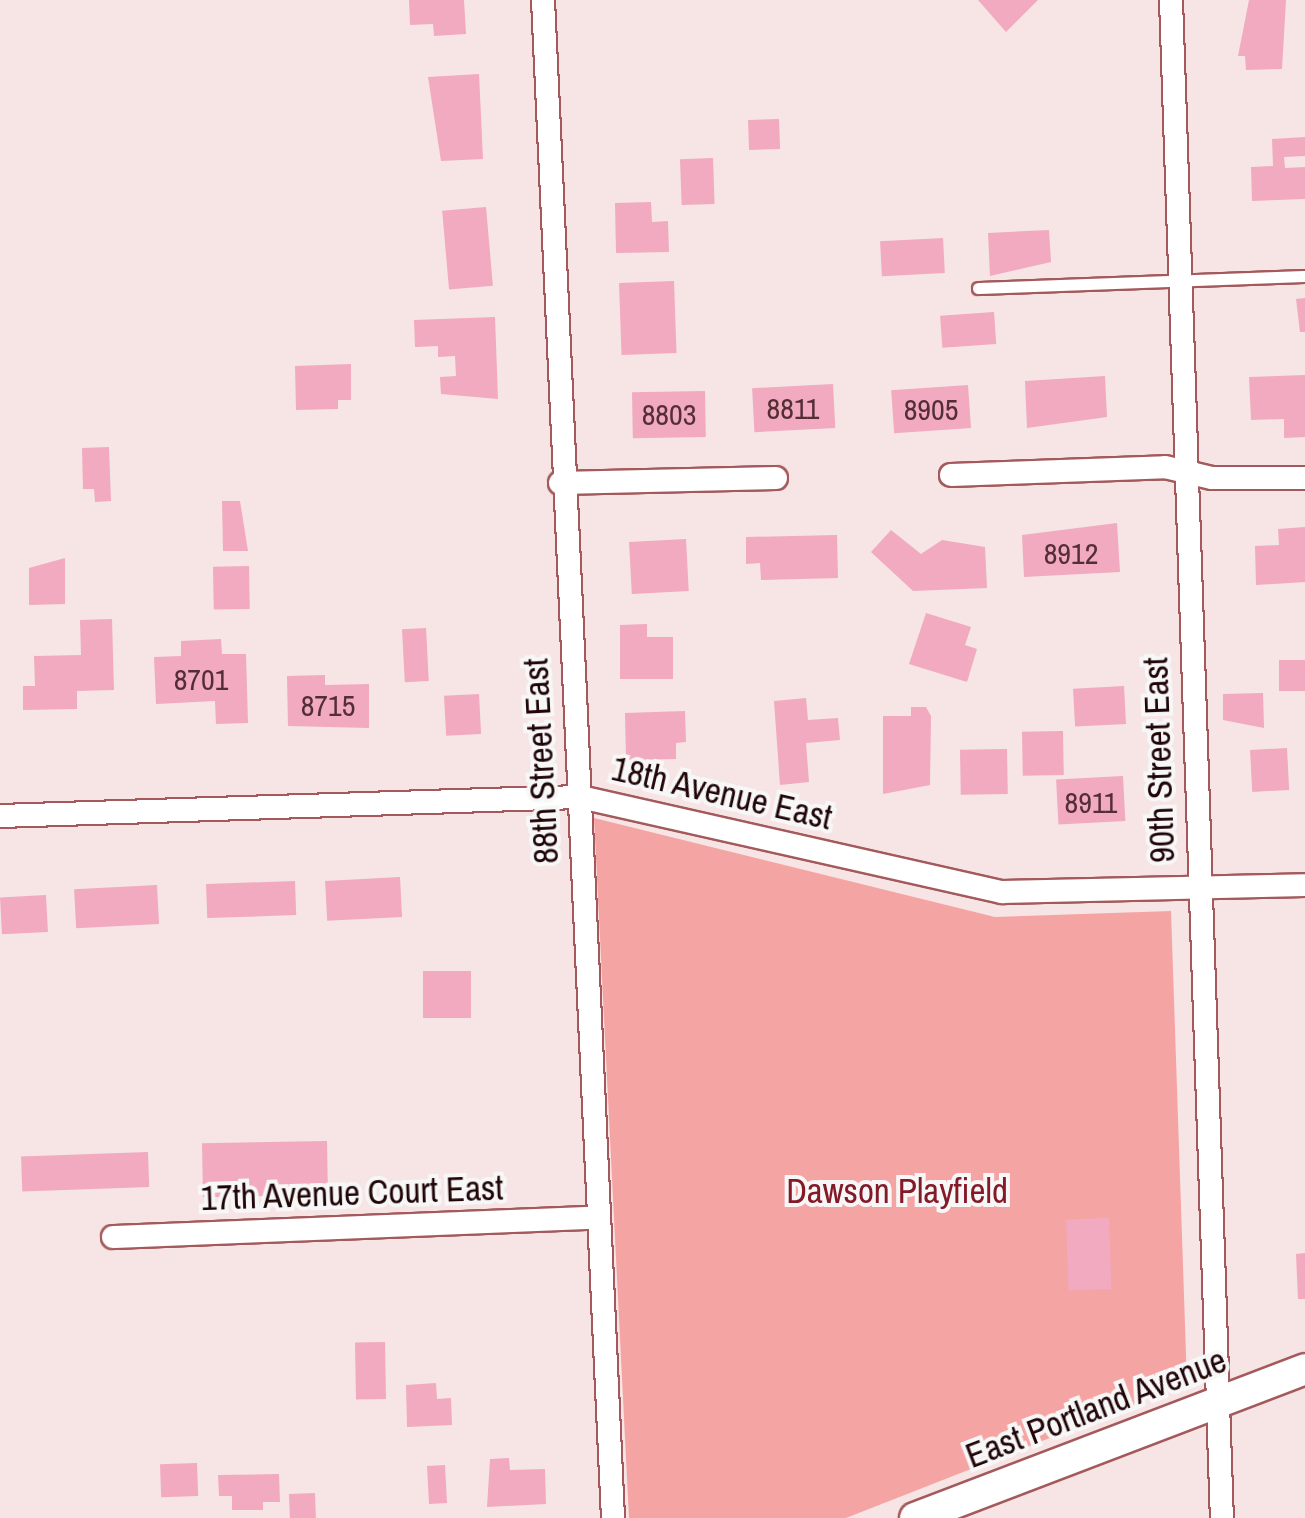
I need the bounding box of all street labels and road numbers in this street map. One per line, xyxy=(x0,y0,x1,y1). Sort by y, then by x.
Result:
street label: 90th Street East xyxy=(1134,656,1184,864)
street label: 88th Street East xyxy=(515,657,567,865)
street label: 18th Avenue East xyxy=(607,747,837,839)
street label: 17th Avenue Court East xyxy=(199,1167,505,1219)
street label: East Portland Avenue xyxy=(959,1339,1233,1477)

